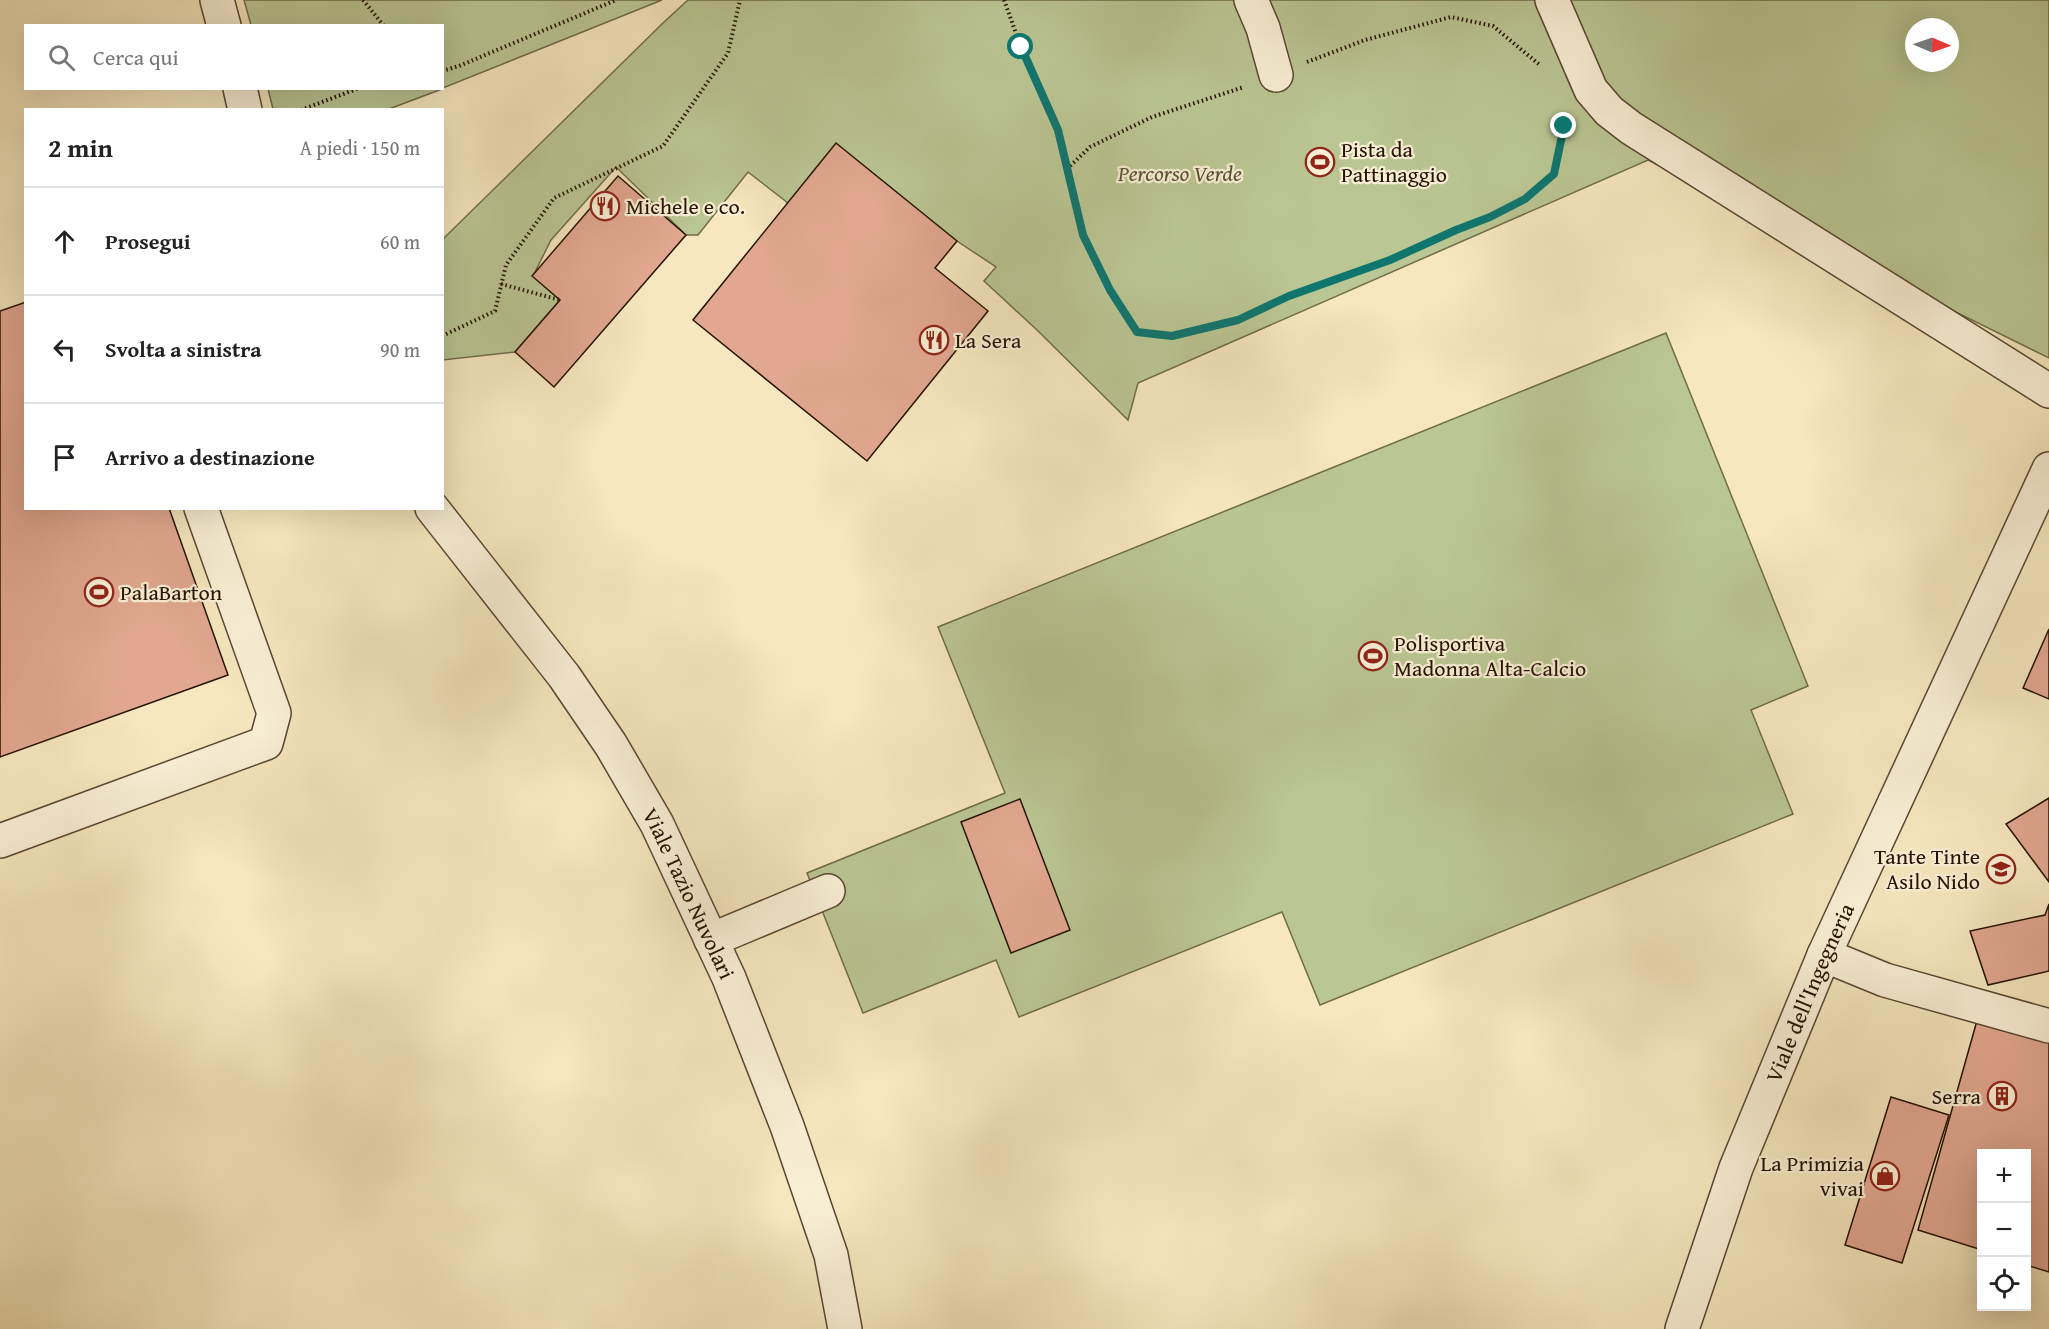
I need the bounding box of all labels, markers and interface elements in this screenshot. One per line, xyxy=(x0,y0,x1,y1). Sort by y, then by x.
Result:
north arrow xyxy=(1905,18,1959,72)
search box xyxy=(24,24,444,90)
route start xyxy=(1007,33,1033,59)
icon: search xyxy=(45,41,78,74)
text: Cerca qui xyxy=(93,41,179,73)
route end xyxy=(1550,112,1576,138)
text: 2 min xyxy=(48,128,113,167)
text: A piedi · 150 m xyxy=(300,133,420,162)
place label: Pista da Pattinaggio xyxy=(1341,133,1447,190)
sports icon: Pista da Pattinaggio xyxy=(1304,146,1336,178)
park label: Percorso Verde xyxy=(1117,157,1242,189)
restaurant icon: Michele e co. xyxy=(589,190,621,222)
place label: Michele e co. xyxy=(626,190,745,222)
icon: ahead xyxy=(48,225,81,258)
text: Prosegui xyxy=(105,225,191,257)
text: 60 m xyxy=(380,227,420,256)
restaurant icon: La Sera xyxy=(918,324,950,356)
place label: La Sera xyxy=(955,324,1022,356)
icon: left xyxy=(48,333,81,366)
text: Svolta a sinistra xyxy=(105,333,262,365)
text: 90 m xyxy=(380,335,420,364)
icon: arrive xyxy=(48,441,81,474)
text: Arrivo a destinazione xyxy=(105,441,315,473)
sports icon: PalaBarton xyxy=(83,576,115,608)
place label: PalaBarton xyxy=(120,576,223,608)
place label: Polisportiva Madonna Alta-Calcio xyxy=(1394,627,1586,684)
sports icon: Polisportiva Madonna Alta-Calcio xyxy=(1357,640,1389,672)
street label: Viale Tazio Nuvolari xyxy=(635,802,743,984)
place label: Tante Tinte Asilo Nido xyxy=(1874,840,1980,897)
school or university icon: Tante Tinte Asilo Nido xyxy=(1985,853,2017,885)
street label: Viale dell'Ingegneria xyxy=(1757,897,1862,1087)
place label: Serra xyxy=(1932,1080,1982,1112)
building icon: Serra xyxy=(1986,1080,2018,1112)
place label: La Primizia vivai xyxy=(1761,1147,1865,1204)
map controls xyxy=(1977,1149,2031,1311)
button: + xyxy=(1977,1149,2031,1203)
shop icon: La Primizia vivai xyxy=(1869,1160,1901,1192)
button: − xyxy=(1977,1203,2031,1257)
button: locate xyxy=(1977,1257,2031,1311)

